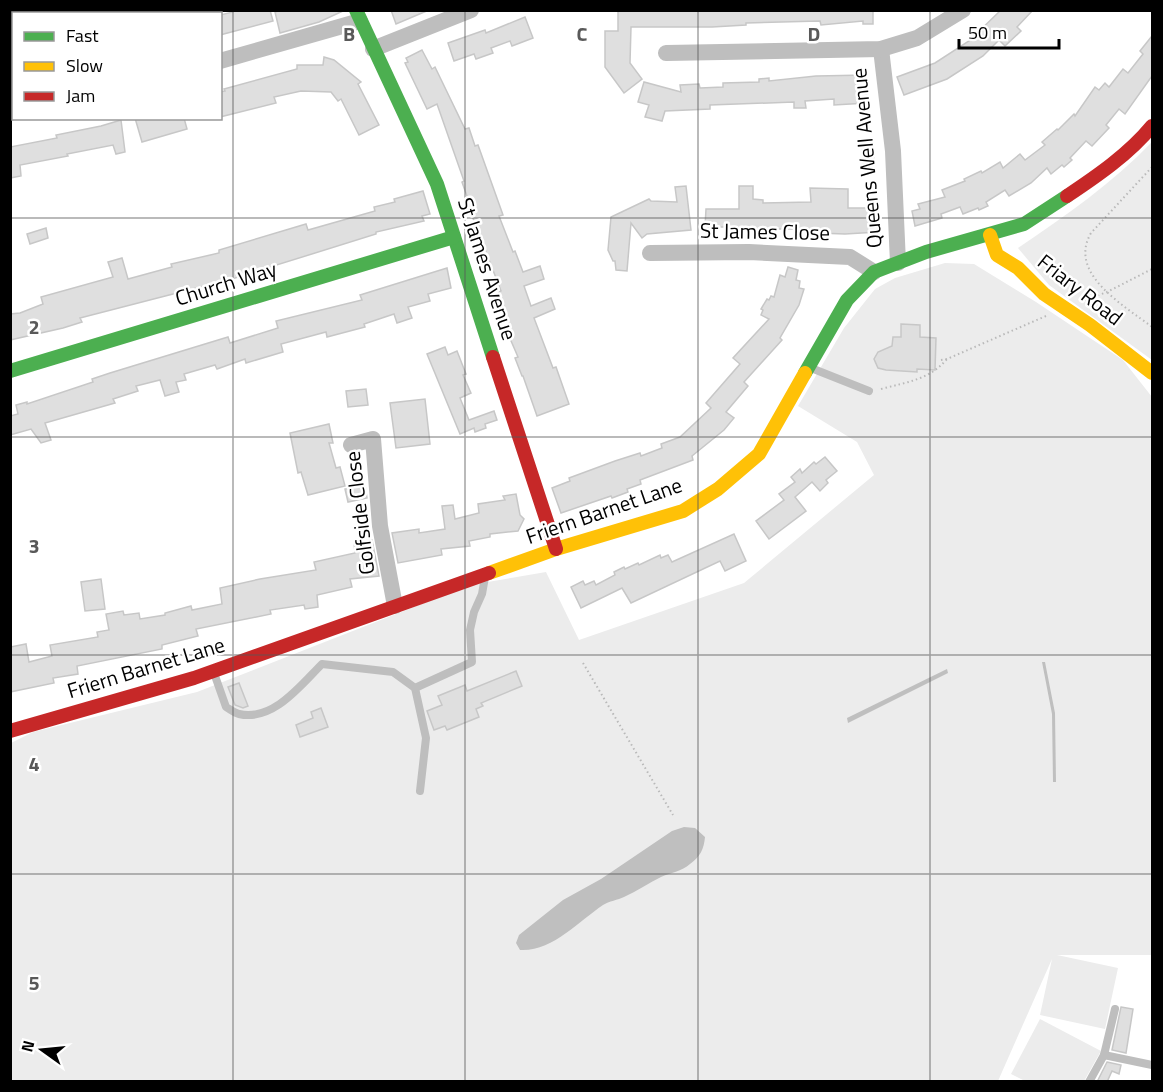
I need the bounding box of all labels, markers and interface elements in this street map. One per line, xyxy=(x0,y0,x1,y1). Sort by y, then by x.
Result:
legend xyxy=(12,12,222,120)
scale bar xyxy=(959,12,1060,50)
text: B xyxy=(343,18,355,49)
text: C xyxy=(577,18,588,49)
text: D xyxy=(808,18,820,49)
text: 50 m xyxy=(968,19,1007,46)
text: Fast xyxy=(66,22,99,49)
text: Slow xyxy=(66,52,103,79)
street label: Queens Well Avenue xyxy=(842,67,890,249)
text: Jam xyxy=(66,82,95,109)
street label: St James Avenue xyxy=(450,193,526,344)
street label: St James Close xyxy=(700,214,830,248)
street label: Friary Road xyxy=(1031,246,1130,333)
street label: Church Way xyxy=(171,252,281,314)
text: 2 xyxy=(28,311,40,342)
street label: Golfside Close xyxy=(336,450,382,577)
street label: Friern Barnet Lane xyxy=(521,468,686,552)
text: 3 xyxy=(28,530,40,561)
street label: Friern Barnet Lane xyxy=(63,628,228,706)
text: 4 xyxy=(28,748,40,779)
text: 5 xyxy=(28,967,40,998)
north arrow xyxy=(12,1020,72,1080)
text: N xyxy=(14,1038,41,1055)

